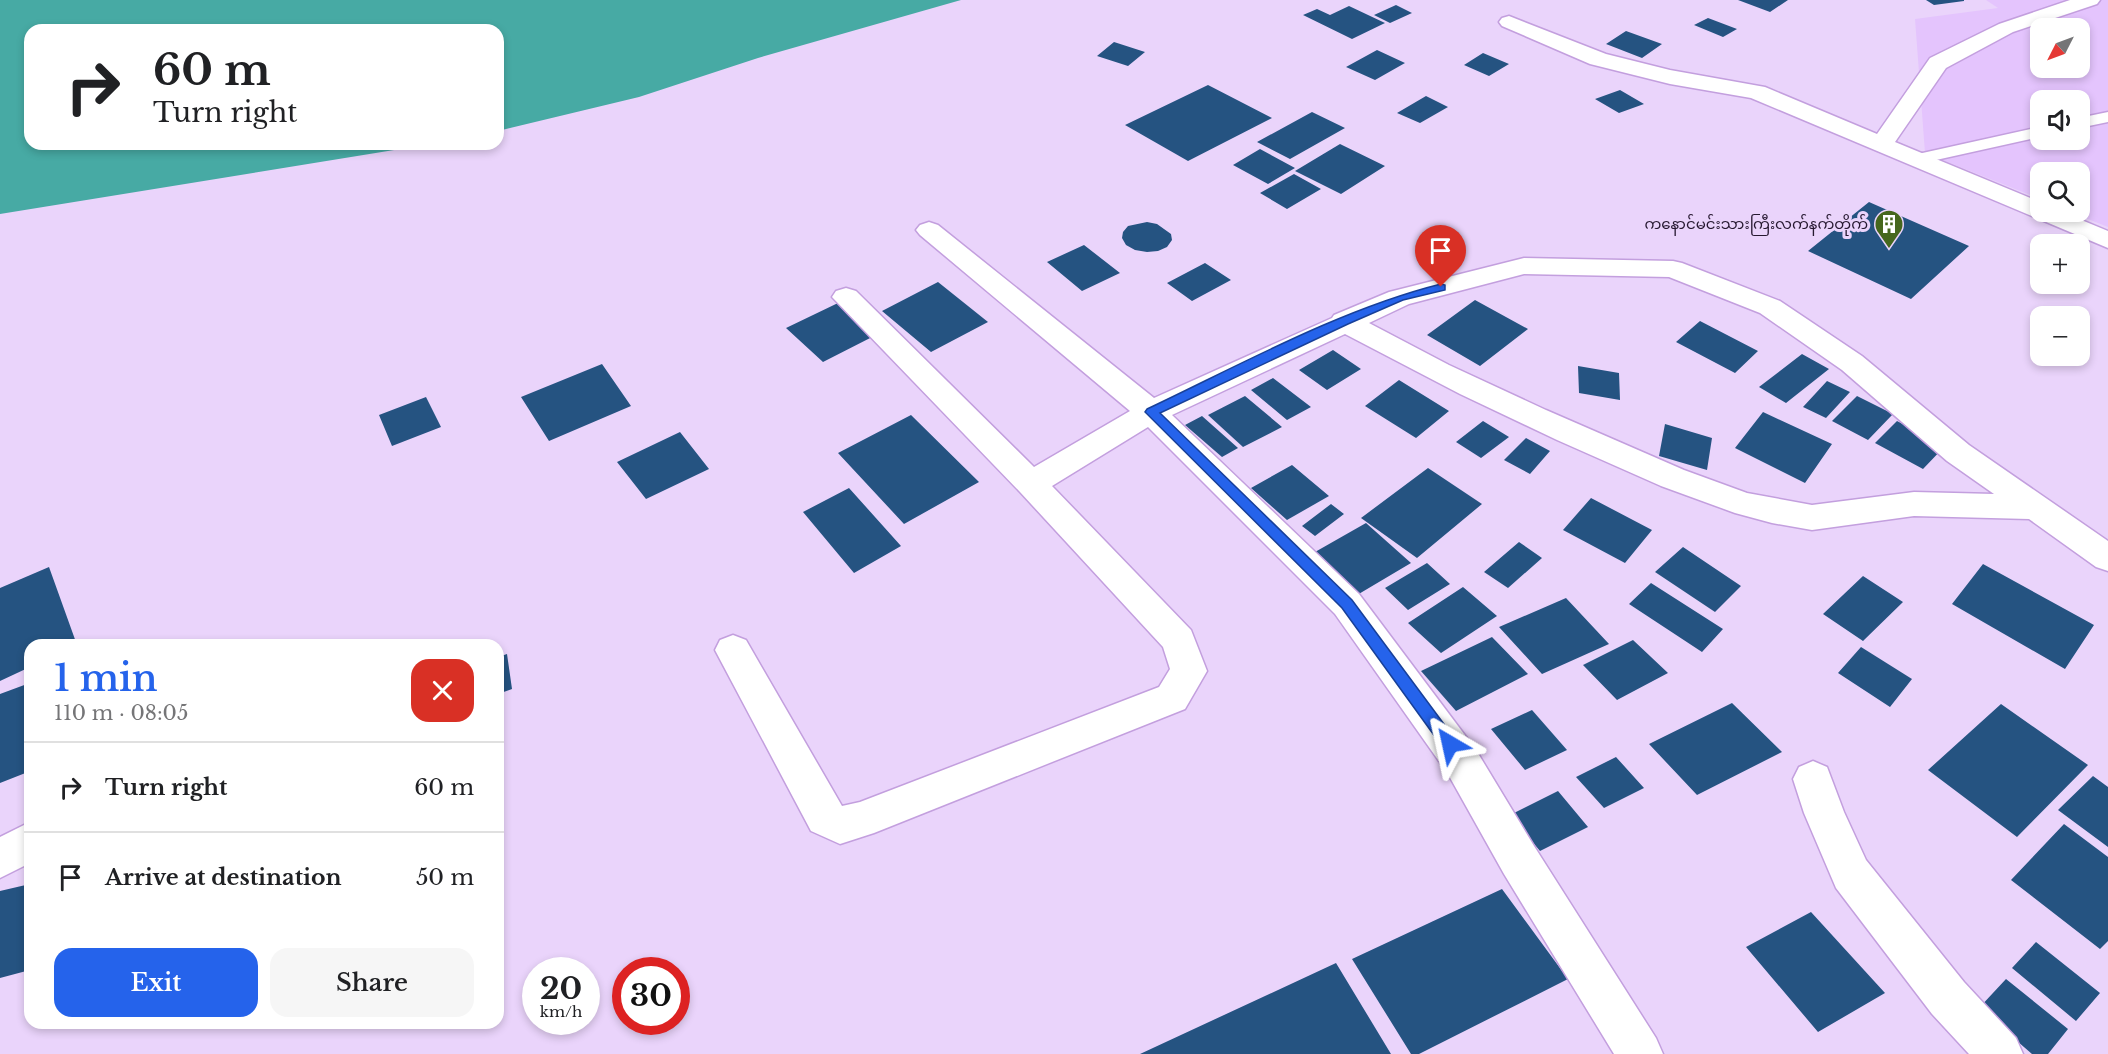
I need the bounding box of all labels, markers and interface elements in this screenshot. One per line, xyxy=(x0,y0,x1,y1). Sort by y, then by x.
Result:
north arrow xyxy=(2030,18,2090,78)
map controls xyxy=(2030,18,2090,366)
text: 60 m xyxy=(153,44,271,96)
icon: right xyxy=(54,48,132,126)
button: sound xyxy=(2030,90,2090,150)
text: Turn right xyxy=(153,96,297,129)
button: search xyxy=(2030,162,2090,222)
building icon: ကနောင်မင်းသားကြီးလက်နက်တိုက် xyxy=(1873,208,1905,250)
place label: ကနောင်မင်းသားကြီးလက်နက်တိုက် xyxy=(1644,214,1868,236)
pin xyxy=(1415,225,1466,287)
icon: arrive xyxy=(1424,234,1457,267)
button: + xyxy=(2030,234,2090,294)
button: − xyxy=(2030,306,2090,366)
text: 1 min xyxy=(54,656,158,701)
button: close xyxy=(411,659,474,722)
text: 110 m · 08:05 xyxy=(54,701,188,725)
position arrow xyxy=(1418,712,1482,776)
icon: right xyxy=(54,771,87,804)
text: Turn right xyxy=(105,774,227,801)
text: 60 m xyxy=(414,774,474,801)
icon: arrive xyxy=(54,861,87,894)
text: Arrive at destination xyxy=(105,864,342,891)
text: 50 m xyxy=(416,864,474,891)
button: Exit xyxy=(54,948,258,1017)
button: Share xyxy=(270,948,474,1017)
speed limit sign: 30 xyxy=(612,957,690,1035)
text: 20 xyxy=(540,970,582,1007)
text: km/h xyxy=(540,1002,582,1021)

